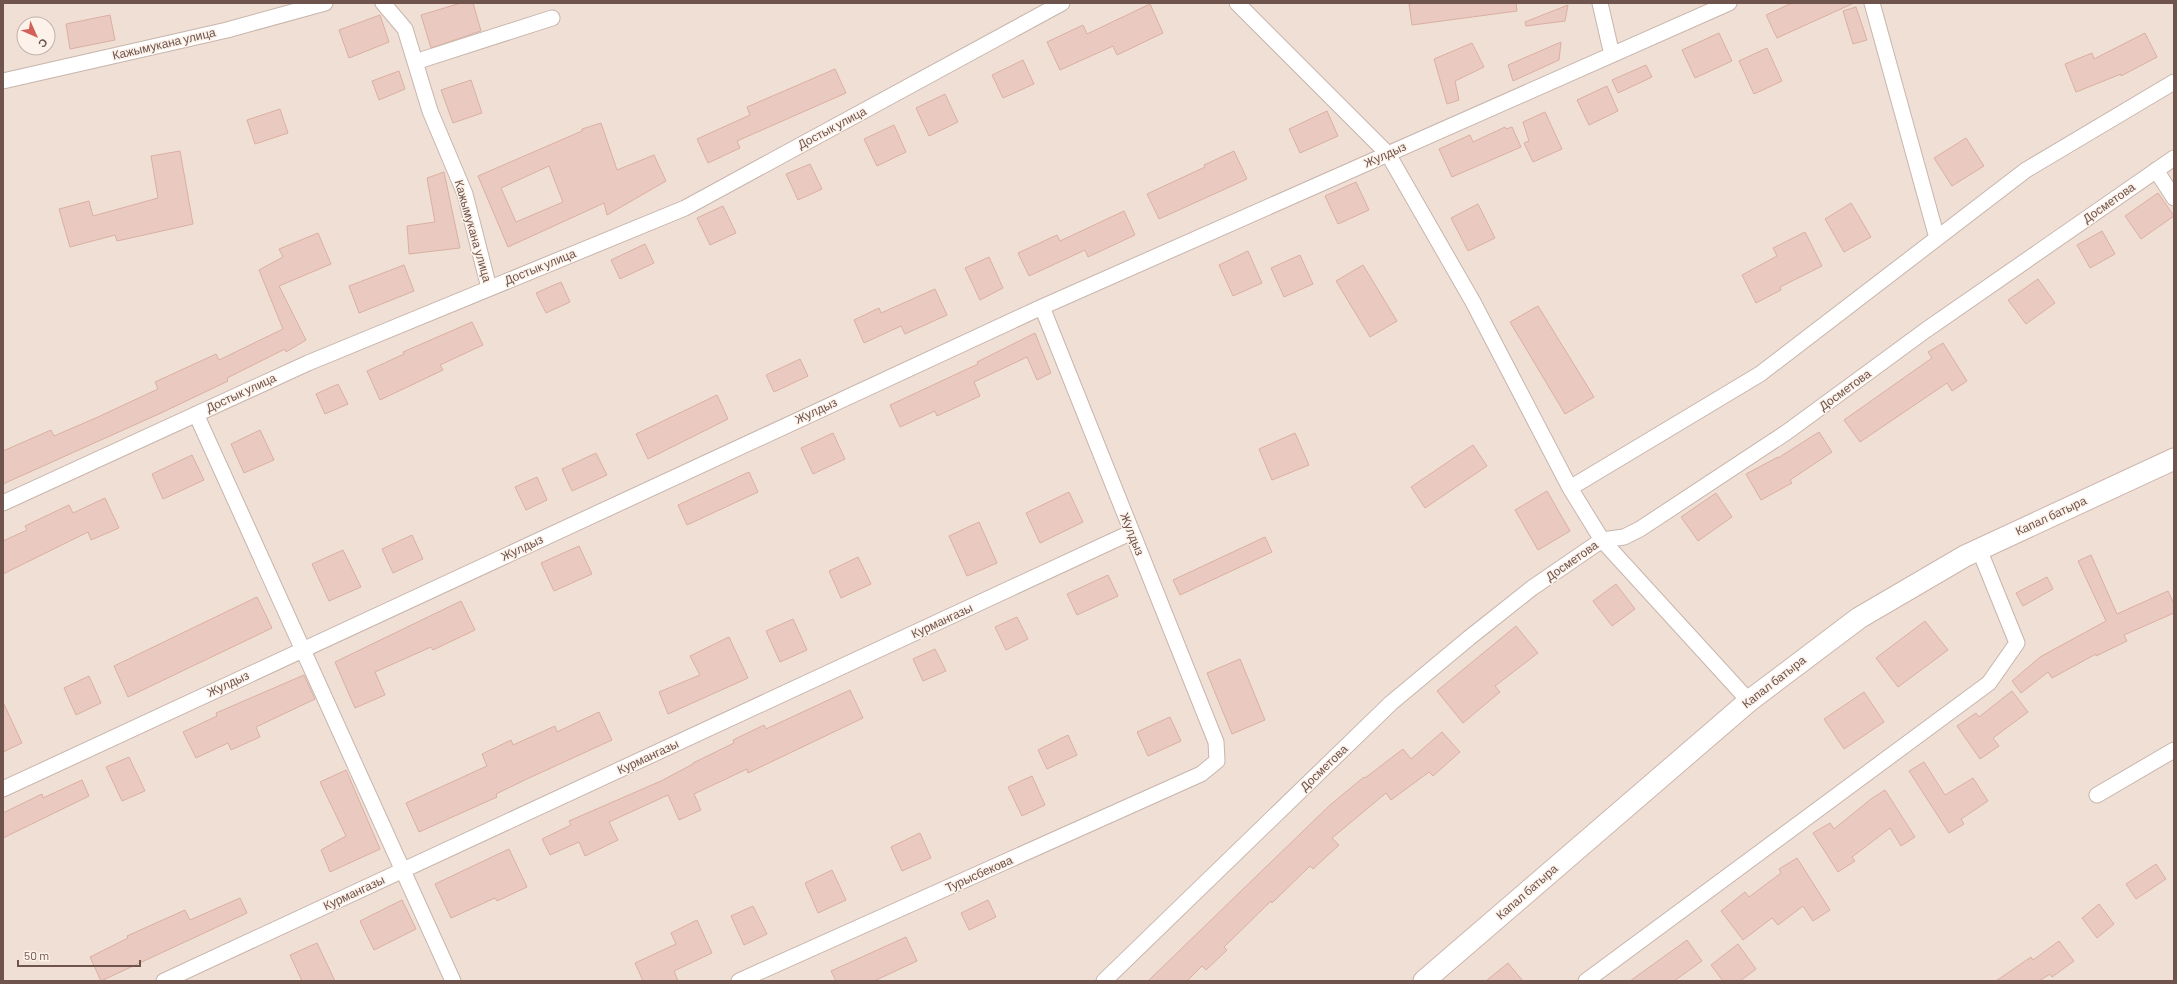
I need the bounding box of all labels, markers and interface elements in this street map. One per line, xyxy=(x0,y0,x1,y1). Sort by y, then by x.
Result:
north arrow xyxy=(16,16,56,56)
street label: Кажымукана улица xyxy=(111,24,217,63)
text: С xyxy=(36,36,51,51)
street label: Достык улица xyxy=(795,103,869,152)
street label: Жулдыз xyxy=(1361,138,1409,171)
street label: Кажымукана улица xyxy=(452,178,495,284)
street label: Досметова xyxy=(2080,179,2138,226)
street label: Достык улица xyxy=(502,245,578,288)
street label: Досметова xyxy=(1816,366,1874,413)
street label: Достык улица xyxy=(203,370,279,415)
street label: Жулдыз xyxy=(792,394,840,427)
street label: Капал батыра xyxy=(2013,492,2089,539)
street label: Жулдыз xyxy=(1117,510,1148,558)
street label: Жулдыз xyxy=(498,531,546,564)
street label: Досметова xyxy=(1543,537,1601,584)
street label: Курмангазы xyxy=(909,600,975,641)
street label: Капал батыра xyxy=(1739,652,1809,711)
street label: Жулдыз xyxy=(204,667,252,700)
street label: Курмангазы xyxy=(615,736,681,777)
street label: Досметова xyxy=(1297,741,1351,794)
street label: Турысбекова xyxy=(943,852,1015,895)
street label: Капал батыра xyxy=(1493,861,1561,922)
street label: Курмангазы xyxy=(321,872,387,913)
scale bar xyxy=(18,942,140,968)
text: 50 m xyxy=(24,948,49,962)

